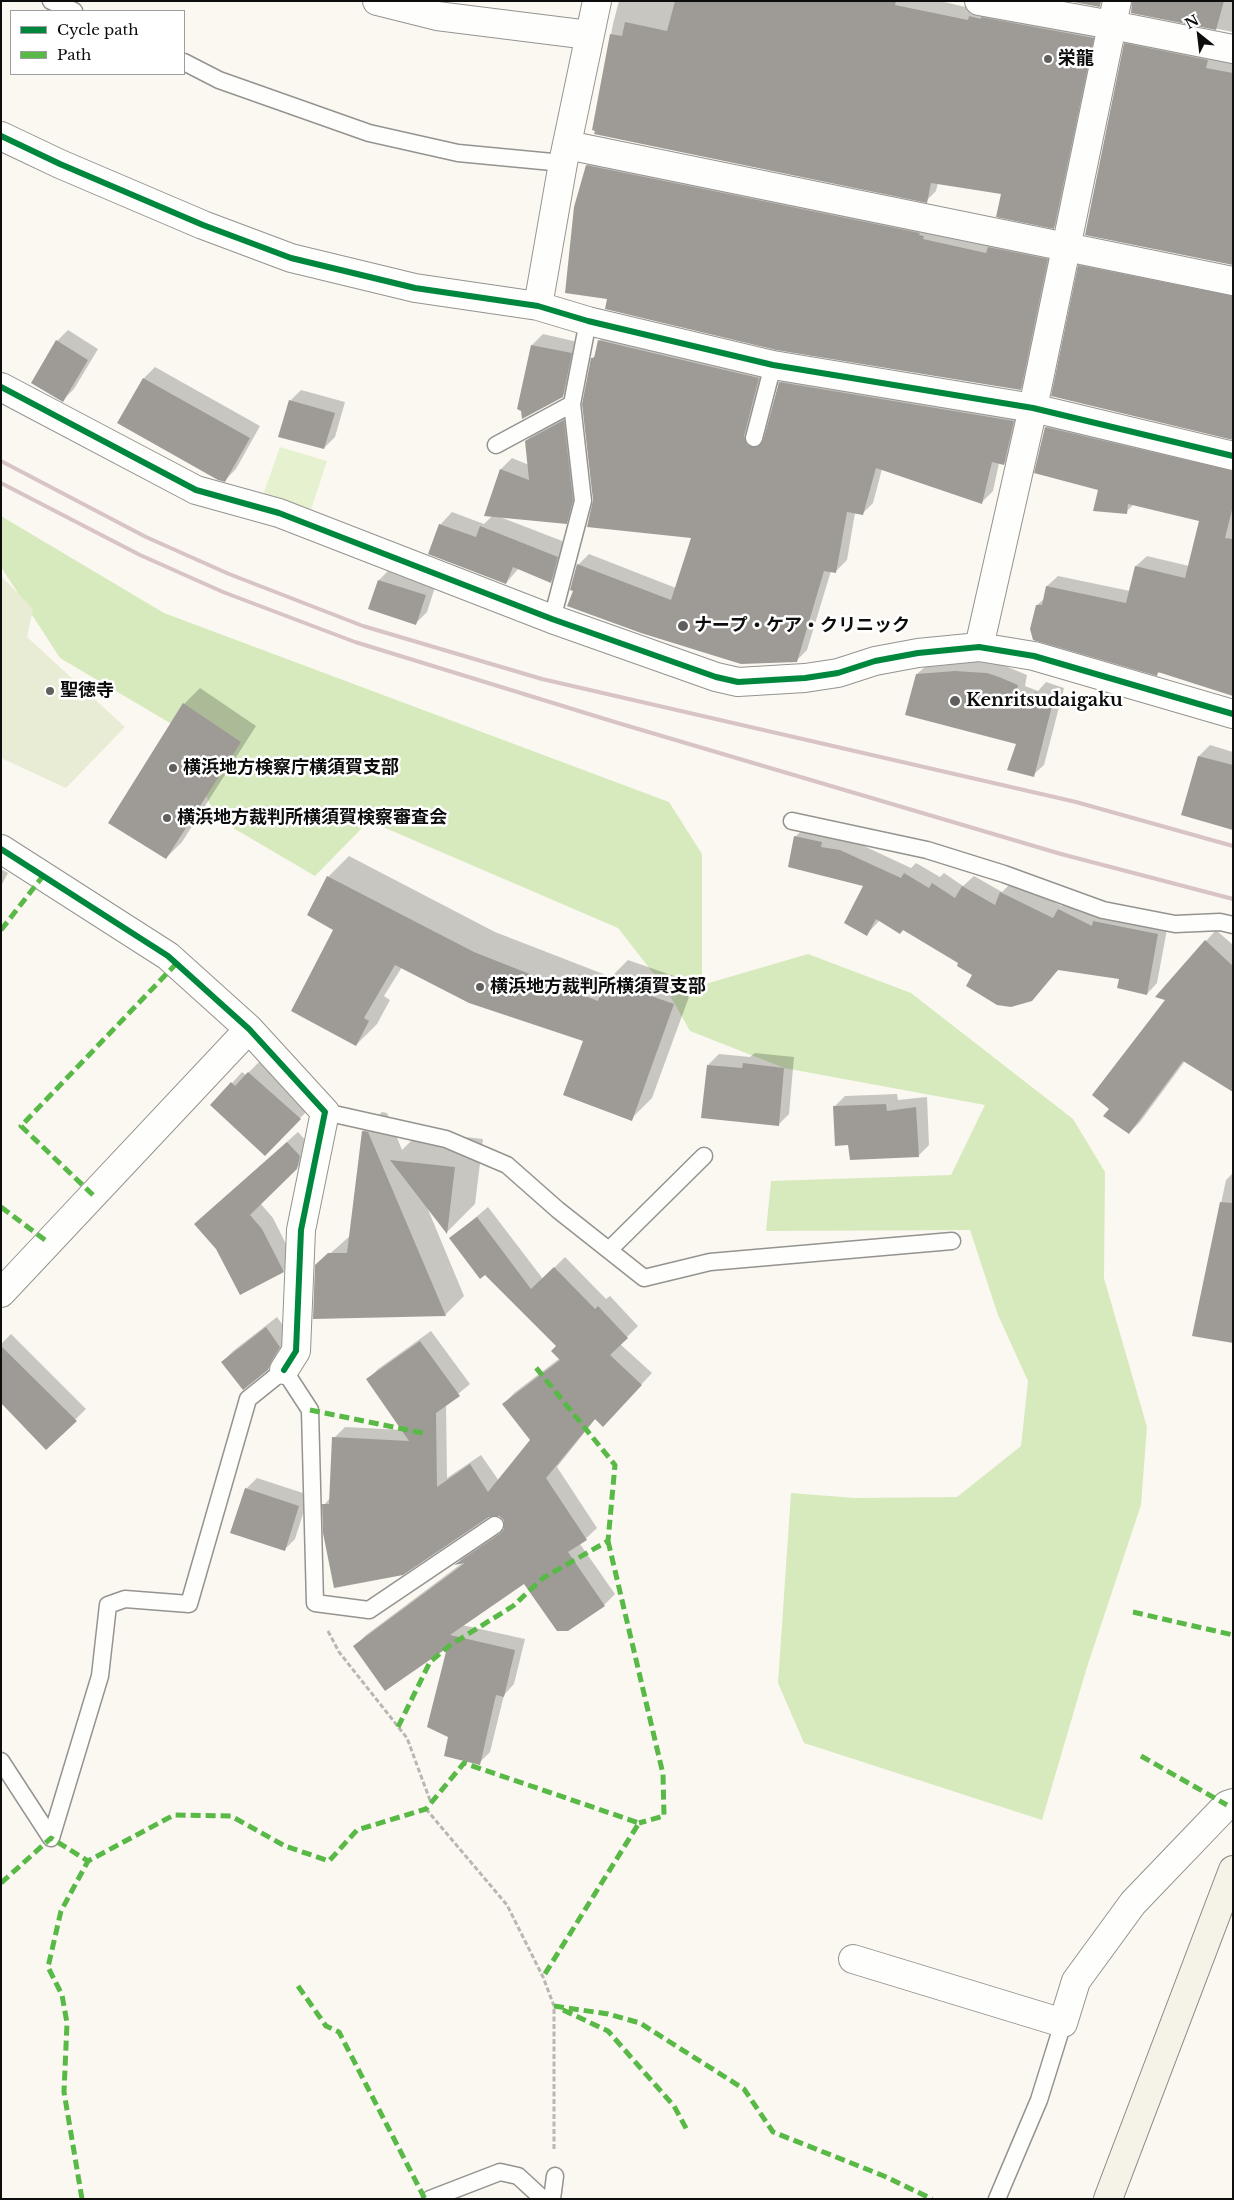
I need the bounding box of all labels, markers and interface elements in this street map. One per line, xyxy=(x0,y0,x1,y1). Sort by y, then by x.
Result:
legend xyxy=(10,10,185,75)
north arrow xyxy=(1174,10,1224,60)
text: N xyxy=(1182,11,1202,33)
text: Cycle path xyxy=(57,20,139,39)
text: Path xyxy=(57,45,91,64)
place label: 栄龍 xyxy=(1058,48,1094,70)
marker: 栄龍 xyxy=(1042,53,1054,65)
place label: ナープ・ケア・クリニック xyxy=(694,615,910,637)
marker: ナープ・ケア・クリニック xyxy=(676,619,690,633)
place label: 聖徳寺 xyxy=(60,680,114,702)
marker: 聖徳寺 xyxy=(44,685,56,697)
place label: Kenritsudaigaku xyxy=(966,690,1123,712)
marker: Kenritsudaigaku xyxy=(948,694,962,708)
place label: 横浜地方検察庁横須賀支部 xyxy=(183,757,399,779)
marker: 横浜地方検察庁横須賀支部 xyxy=(167,762,179,774)
place label: 横浜地方裁判所横須賀検察審査会 xyxy=(177,807,447,829)
marker: 横浜地方裁判所横須賀検察審査会 xyxy=(161,812,173,824)
place label: 横浜地方裁判所横須賀支部 xyxy=(490,976,706,998)
marker: 横浜地方裁判所横須賀支部 xyxy=(474,981,486,993)

